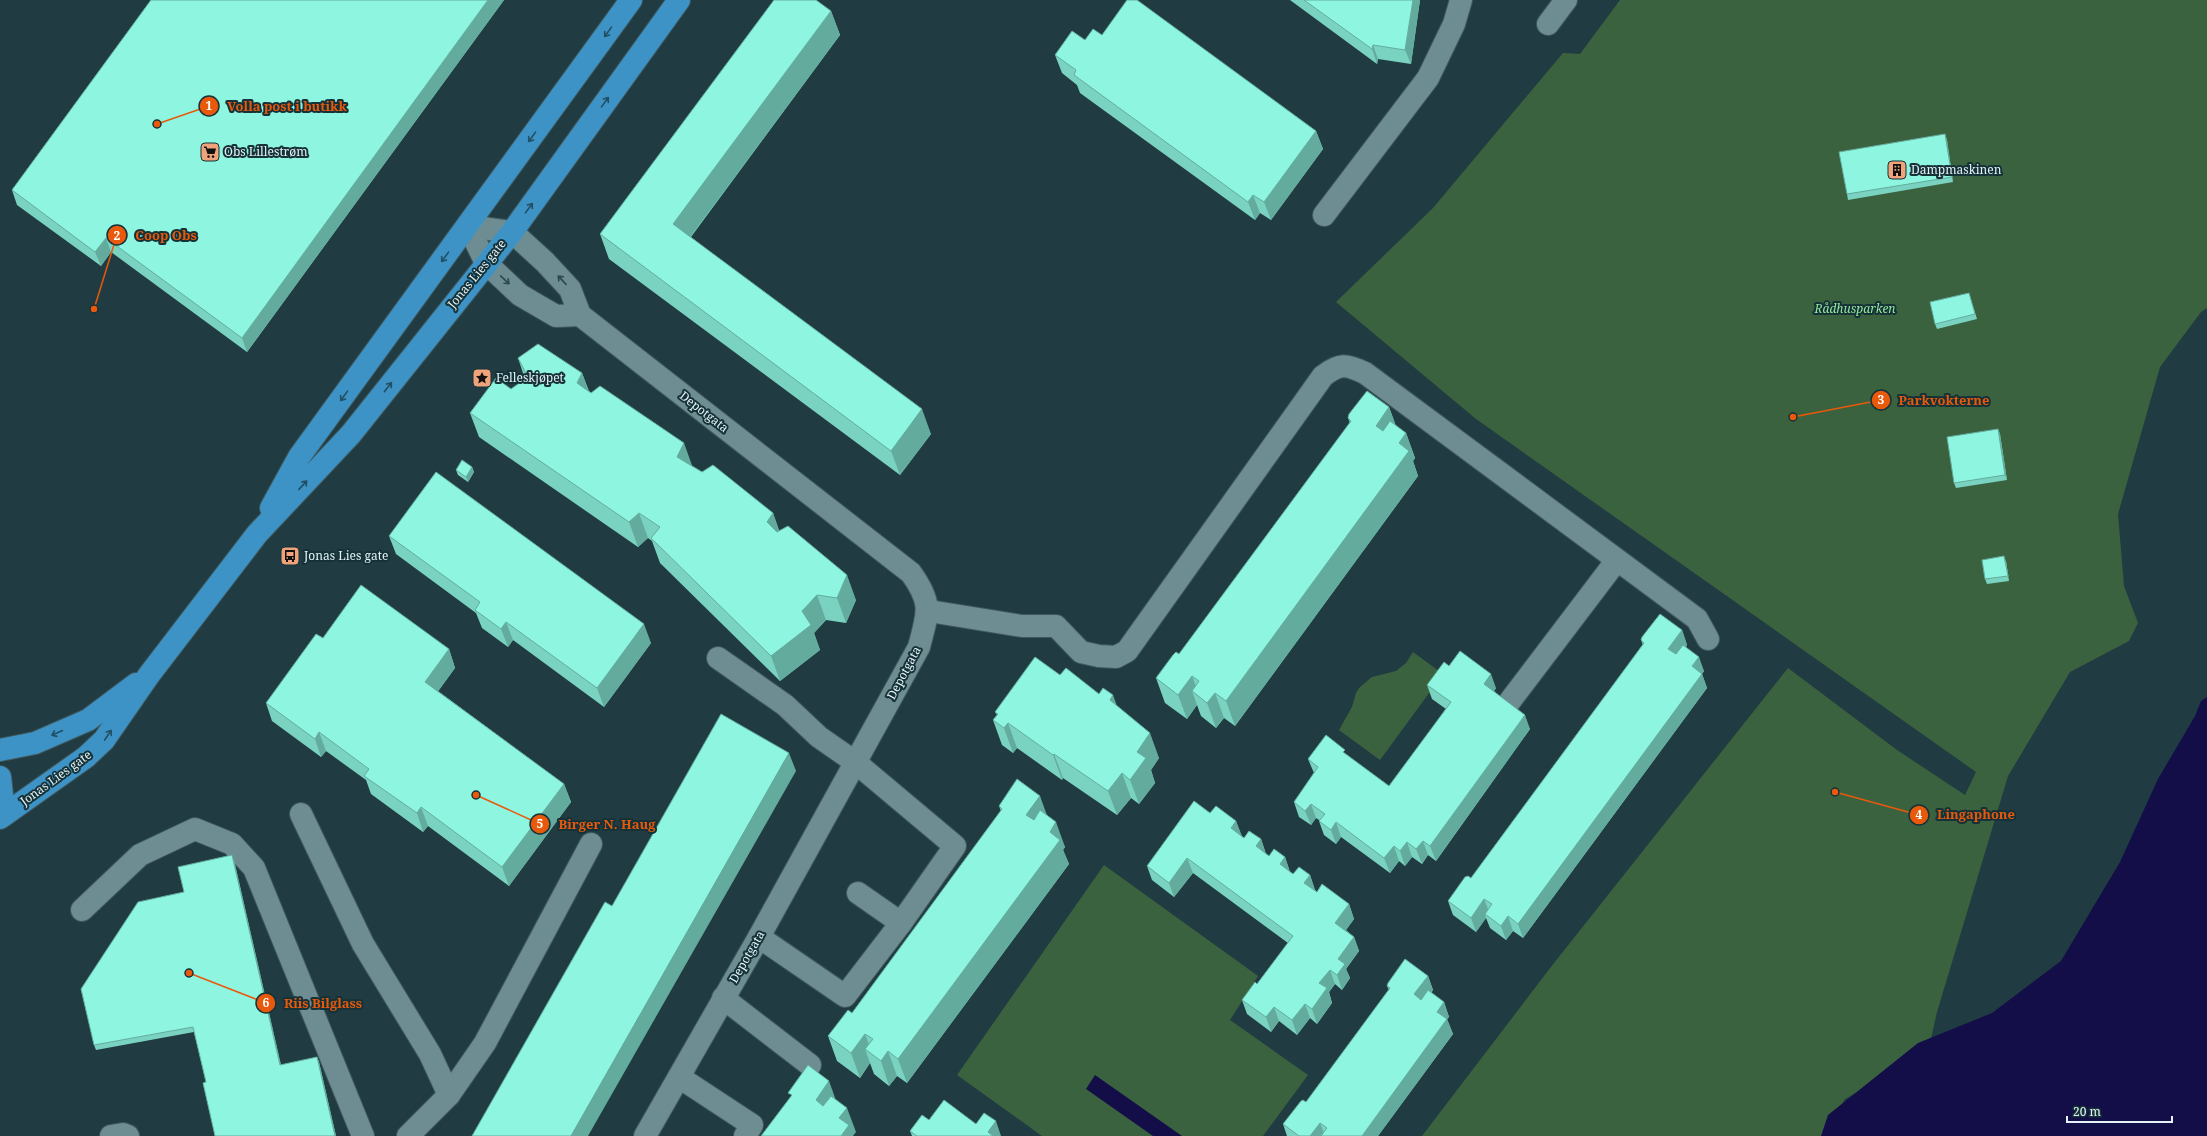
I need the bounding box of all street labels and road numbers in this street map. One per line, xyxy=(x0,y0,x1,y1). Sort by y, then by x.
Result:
street label: Jonas Lies gate xyxy=(443,236,510,313)
street label: Depotgata xyxy=(676,387,733,436)
street label: Depotgata xyxy=(882,643,925,702)
street label: Jonas Lies gate xyxy=(16,746,95,810)
street label: Depotgata xyxy=(725,927,769,986)

